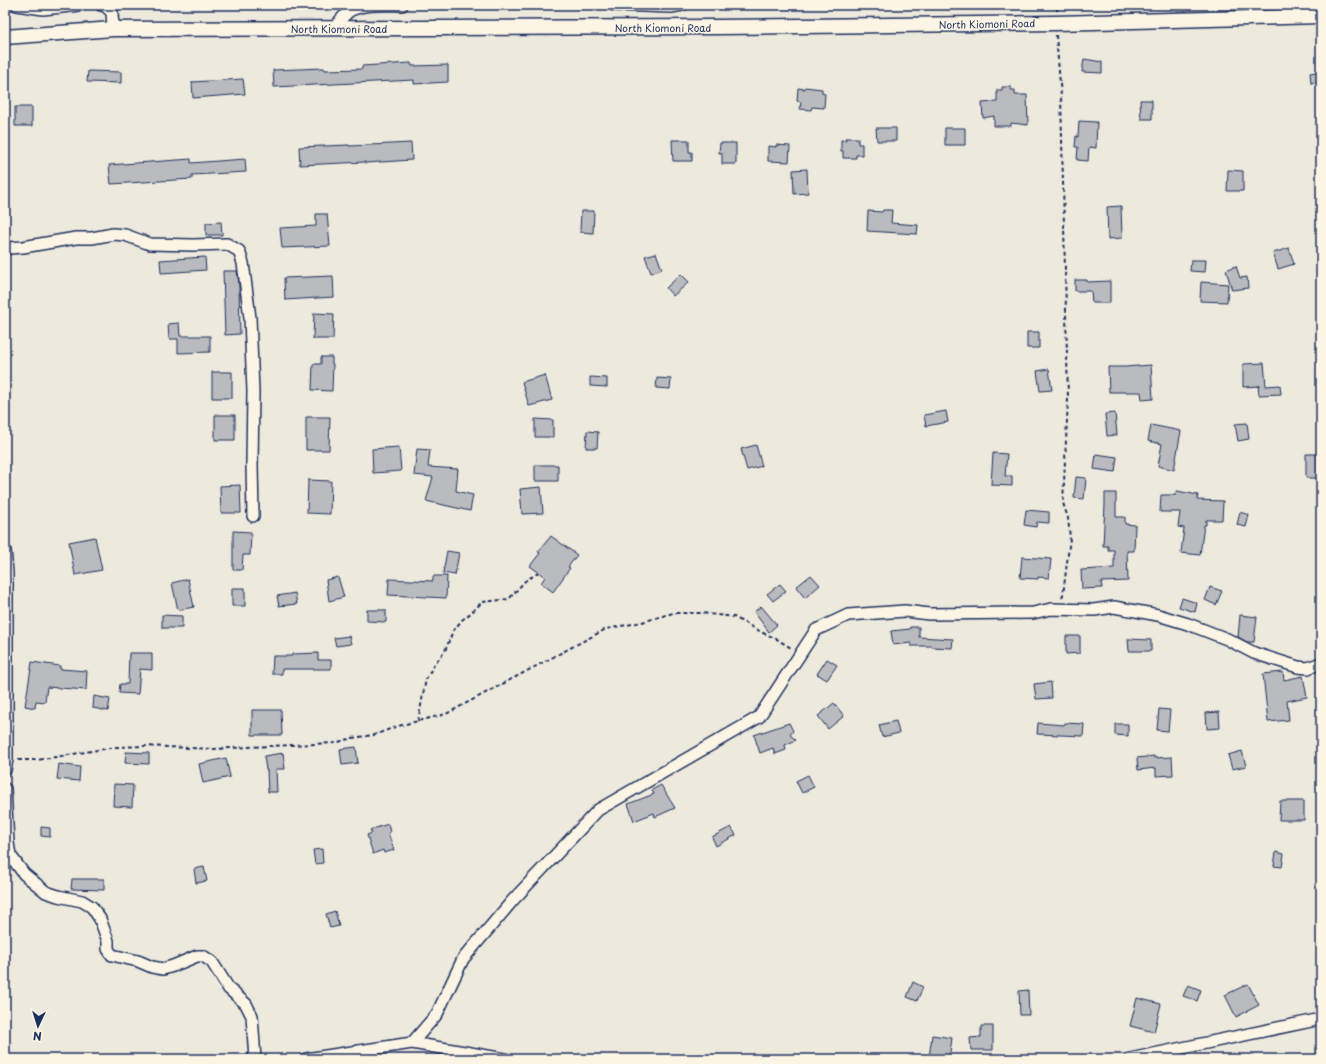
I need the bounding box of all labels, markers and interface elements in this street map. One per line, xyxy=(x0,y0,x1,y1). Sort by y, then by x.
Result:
street label: North Kiomoni Road xyxy=(939,15,1036,32)
street label: North Kiomoni Road xyxy=(615,20,711,35)
street label: North Kiomoni Road xyxy=(291,21,387,36)
north arrow xyxy=(18,1006,58,1046)
text: N xyxy=(32,1028,42,1045)

